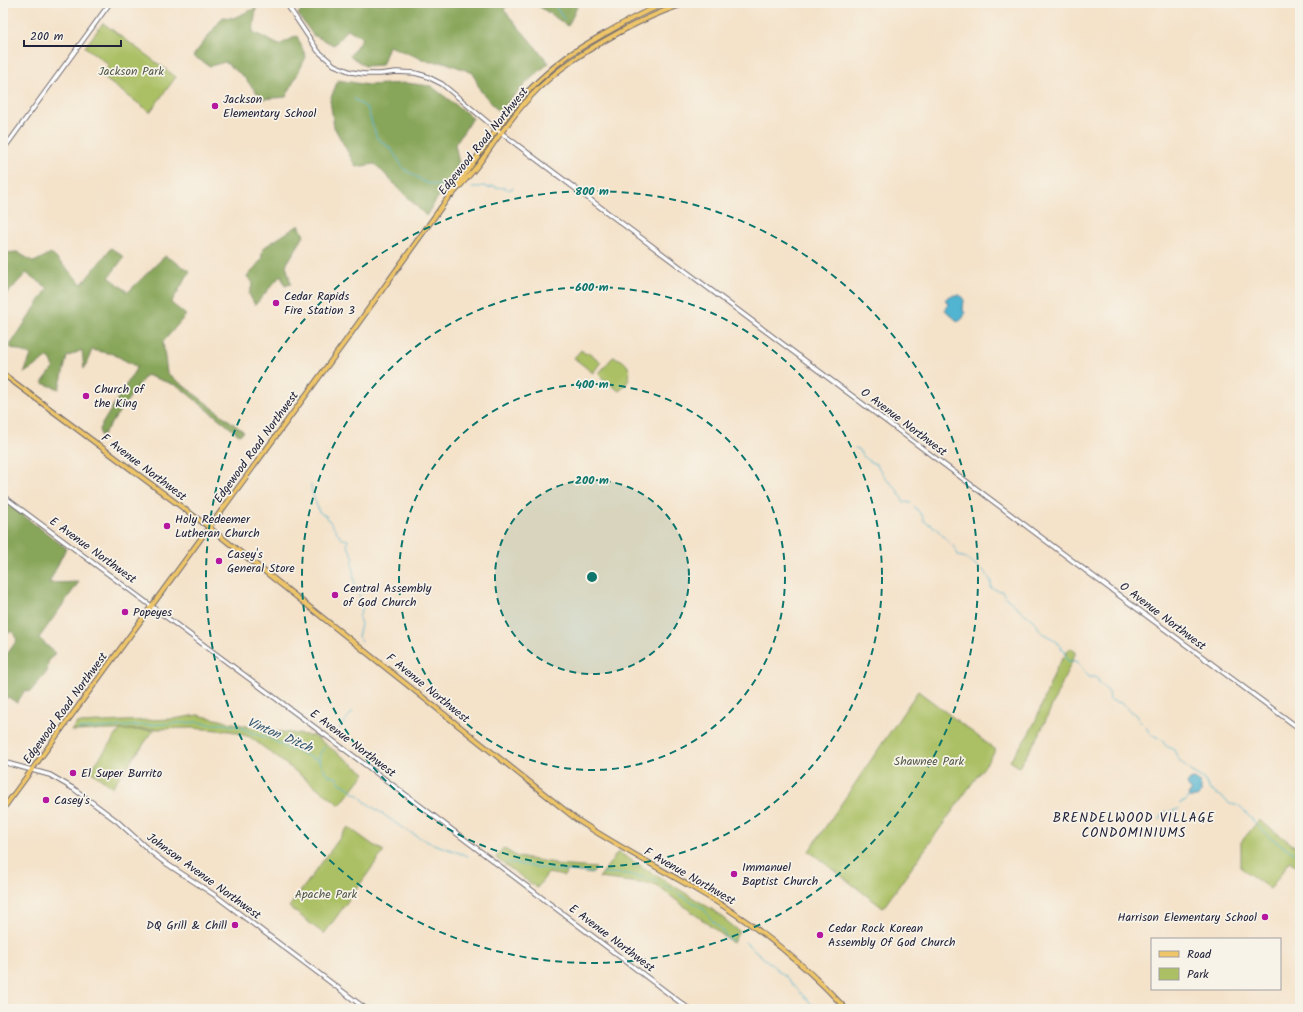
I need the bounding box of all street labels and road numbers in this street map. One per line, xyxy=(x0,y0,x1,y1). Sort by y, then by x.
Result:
street label: Edgewood Road Northwest xyxy=(434,83,533,200)
street label: O Avenue Northwest xyxy=(856,383,951,462)
street label: Edgewood Road Northwest xyxy=(209,387,304,507)
street label: F Avenue Northwest xyxy=(97,429,191,506)
street label: E Avenue Northwest xyxy=(45,512,141,589)
street label: O Avenue Northwest xyxy=(1115,577,1210,656)
street label: Edgewood Road Northwest xyxy=(18,648,113,768)
street label: F Avenue Northwest xyxy=(382,649,474,728)
street label: E Avenue Northwest xyxy=(306,705,400,782)
street label: Johnson Avenue Northwest xyxy=(142,828,265,925)
street label: F Avenue Northwest xyxy=(640,842,739,911)
street label: E Avenue Northwest xyxy=(565,900,659,977)

